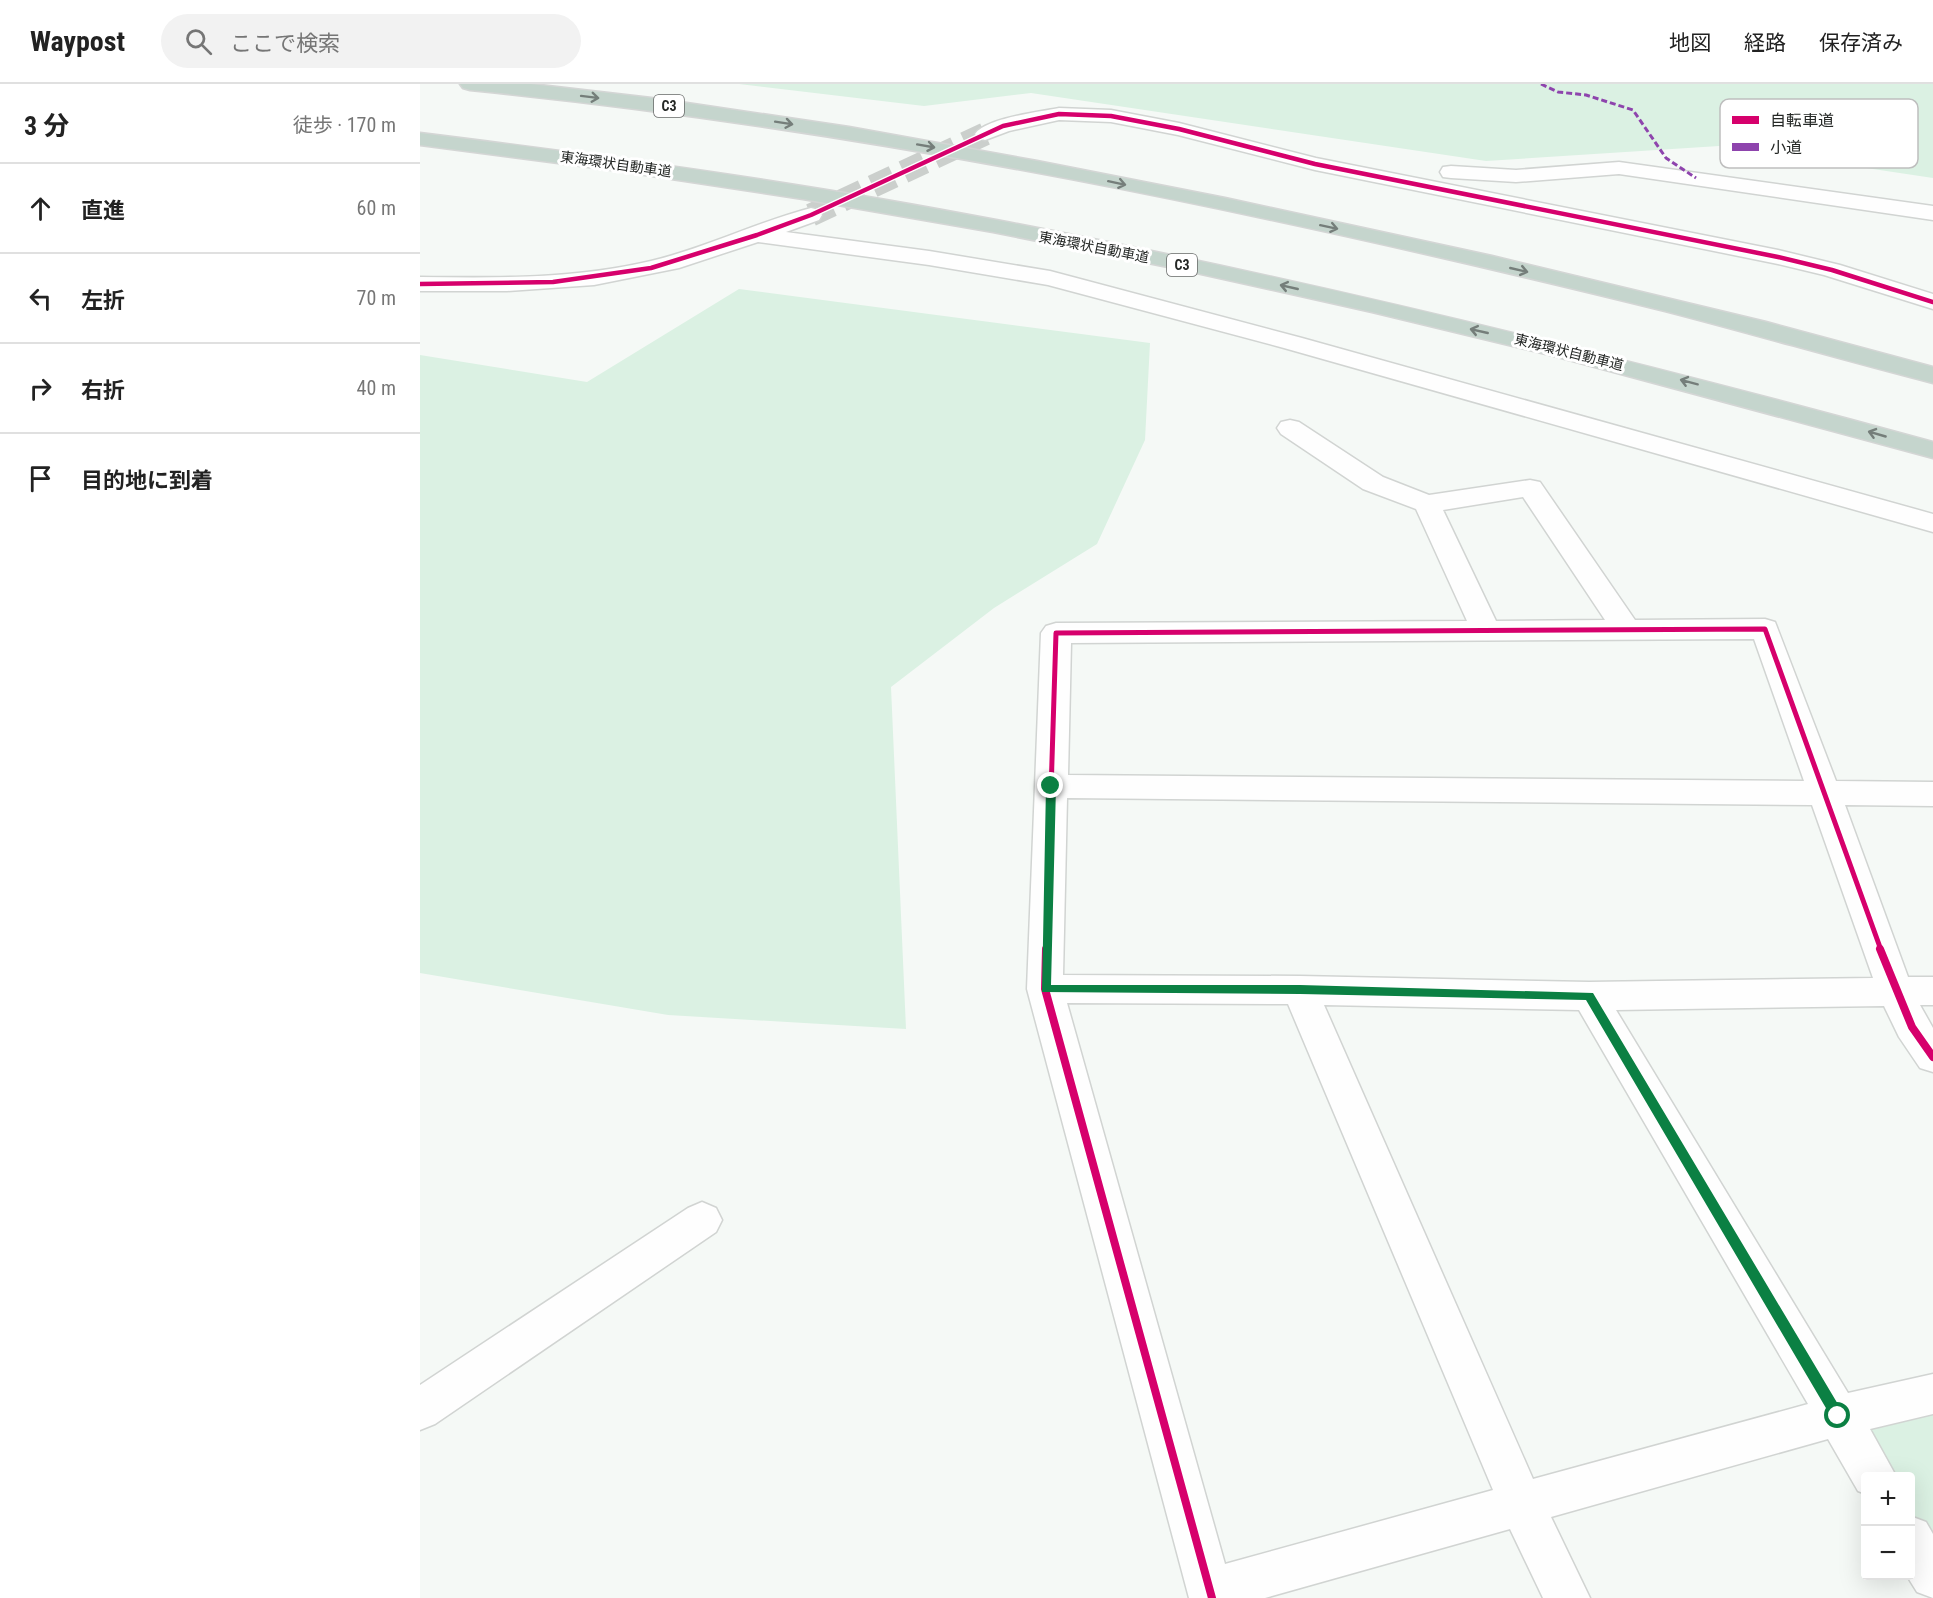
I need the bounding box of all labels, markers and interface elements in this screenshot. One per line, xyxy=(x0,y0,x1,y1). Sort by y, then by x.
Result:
search box xyxy=(161,14,581,68)
text: Waypost xyxy=(30,25,125,58)
icon: search xyxy=(182,25,215,58)
text: ここで検索 xyxy=(230,31,340,56)
text: 地図 xyxy=(1669,31,1711,55)
text: 経路 xyxy=(1744,31,1786,55)
text: 保存済み xyxy=(1819,31,1903,55)
one-way arrow xyxy=(580,91,600,102)
road number: C3 xyxy=(654,95,684,117)
legend xyxy=(1720,99,1918,168)
text: 3 分 xyxy=(24,111,69,141)
text: 自転車道 xyxy=(1770,111,1834,130)
text: 徒歩 · 170 m xyxy=(293,113,396,137)
one-way arrow xyxy=(773,117,793,128)
text: 小道 xyxy=(1770,138,1802,157)
one-way arrow xyxy=(915,140,935,151)
street label: 東海環状自動車道 xyxy=(559,148,673,180)
one-way arrow xyxy=(1107,178,1126,189)
icon: ahead xyxy=(24,192,57,225)
text: 60 m xyxy=(357,196,396,220)
text: 直進 xyxy=(81,198,125,223)
one-way arrow xyxy=(1318,222,1338,233)
street label: 東海環状自動車道 xyxy=(1038,228,1150,266)
road number: C3 xyxy=(1167,254,1197,276)
one-way arrow xyxy=(1509,265,1528,277)
one-way arrow xyxy=(1280,281,1299,293)
icon: left xyxy=(24,282,57,315)
text: 70 m xyxy=(357,286,396,310)
text: 左折 xyxy=(81,288,125,313)
one-way arrow xyxy=(1470,325,1489,336)
street label: 東海環状自動車道 xyxy=(1513,331,1625,373)
icon: right xyxy=(24,372,57,405)
text: 40 m xyxy=(357,376,396,400)
one-way arrow xyxy=(1680,376,1699,388)
text: 右折 xyxy=(81,378,125,403)
one-way arrow xyxy=(1868,428,1887,439)
icon: arrive xyxy=(24,462,57,495)
text: 目的地に到着 xyxy=(81,468,213,493)
route end xyxy=(1037,772,1063,798)
route start xyxy=(1824,1402,1850,1428)
map controls xyxy=(1861,1472,1915,1580)
button: + xyxy=(1861,1472,1915,1526)
button: − xyxy=(1861,1526,1915,1580)

